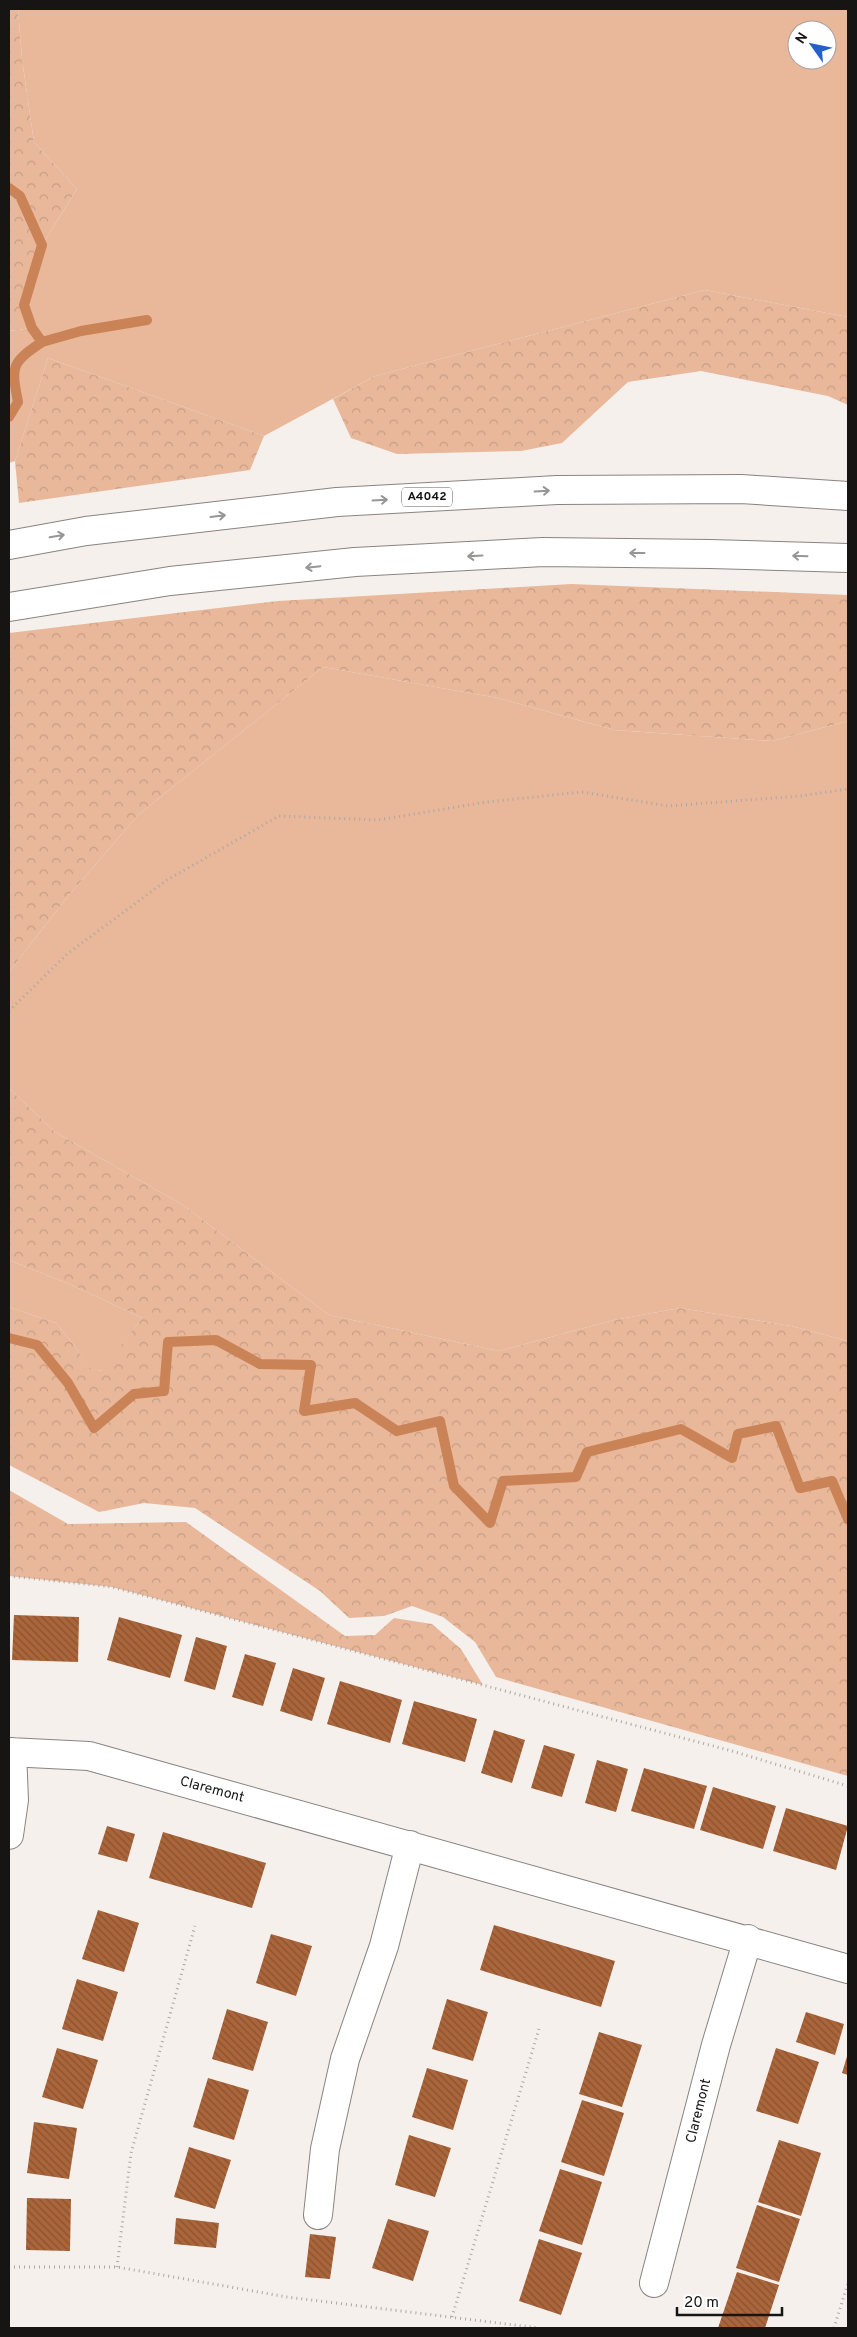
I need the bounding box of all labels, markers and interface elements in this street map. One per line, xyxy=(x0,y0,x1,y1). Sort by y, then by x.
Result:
north arrow xyxy=(787,20,837,70)
text: N xyxy=(792,30,812,48)
one-way arrow xyxy=(534,487,550,496)
road number: A4042 xyxy=(402,488,452,507)
one-way arrow xyxy=(371,495,387,504)
one-way arrow xyxy=(210,511,226,521)
one-way arrow xyxy=(48,531,64,541)
one-way arrow xyxy=(629,548,646,558)
one-way arrow xyxy=(467,551,483,560)
one-way arrow xyxy=(792,551,808,561)
one-way arrow xyxy=(305,562,321,572)
street label: Claremont xyxy=(178,1773,246,1807)
street label: Claremont xyxy=(683,2077,715,2145)
scale bar xyxy=(677,2284,782,2316)
text: 20 m xyxy=(684,2294,719,2313)

